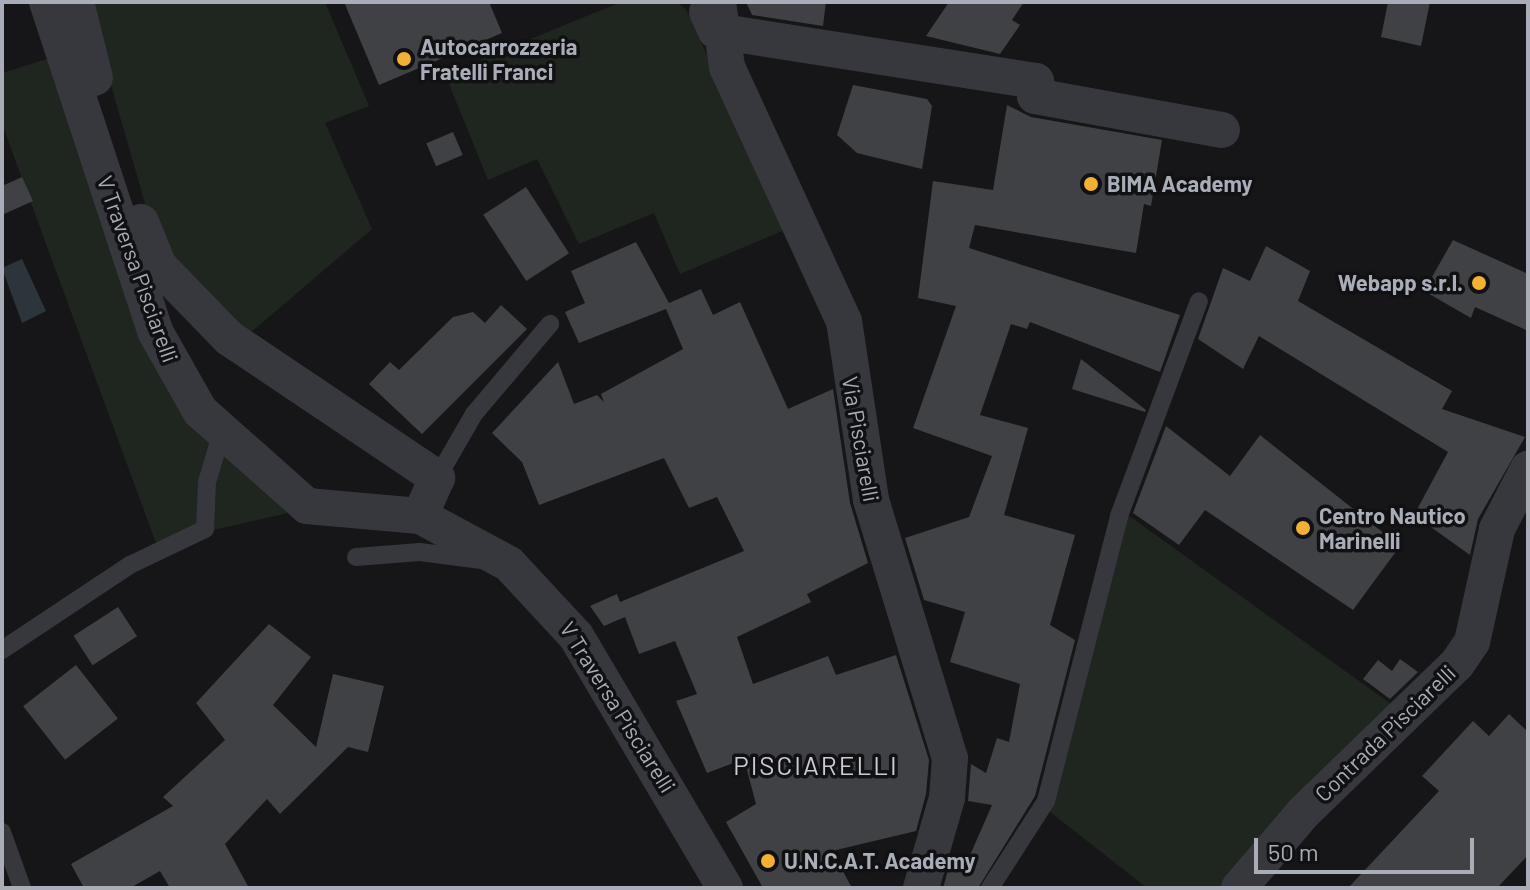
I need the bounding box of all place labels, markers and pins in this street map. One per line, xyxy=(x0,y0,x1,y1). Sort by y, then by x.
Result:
place label: Autocarrozzeria Fratelli Franci xyxy=(420,33,577,84)
marker: Autocarrozzeria Fratelli Franci xyxy=(395,50,413,68)
place label: BIMA Academy xyxy=(1107,171,1253,197)
marker: BIMA Academy xyxy=(1082,175,1100,193)
place label: Webapp s.r.l. xyxy=(1338,270,1463,296)
marker: Webapp s.r.l. xyxy=(1470,274,1488,292)
place label: Centro Nautico Marinelli xyxy=(1319,502,1466,554)
marker: Centro Nautico Marinelli xyxy=(1294,519,1312,537)
place label: U.N.C.A.T. Academy xyxy=(784,848,975,874)
marker: U.N.C.A.T. Academy xyxy=(759,852,777,870)

